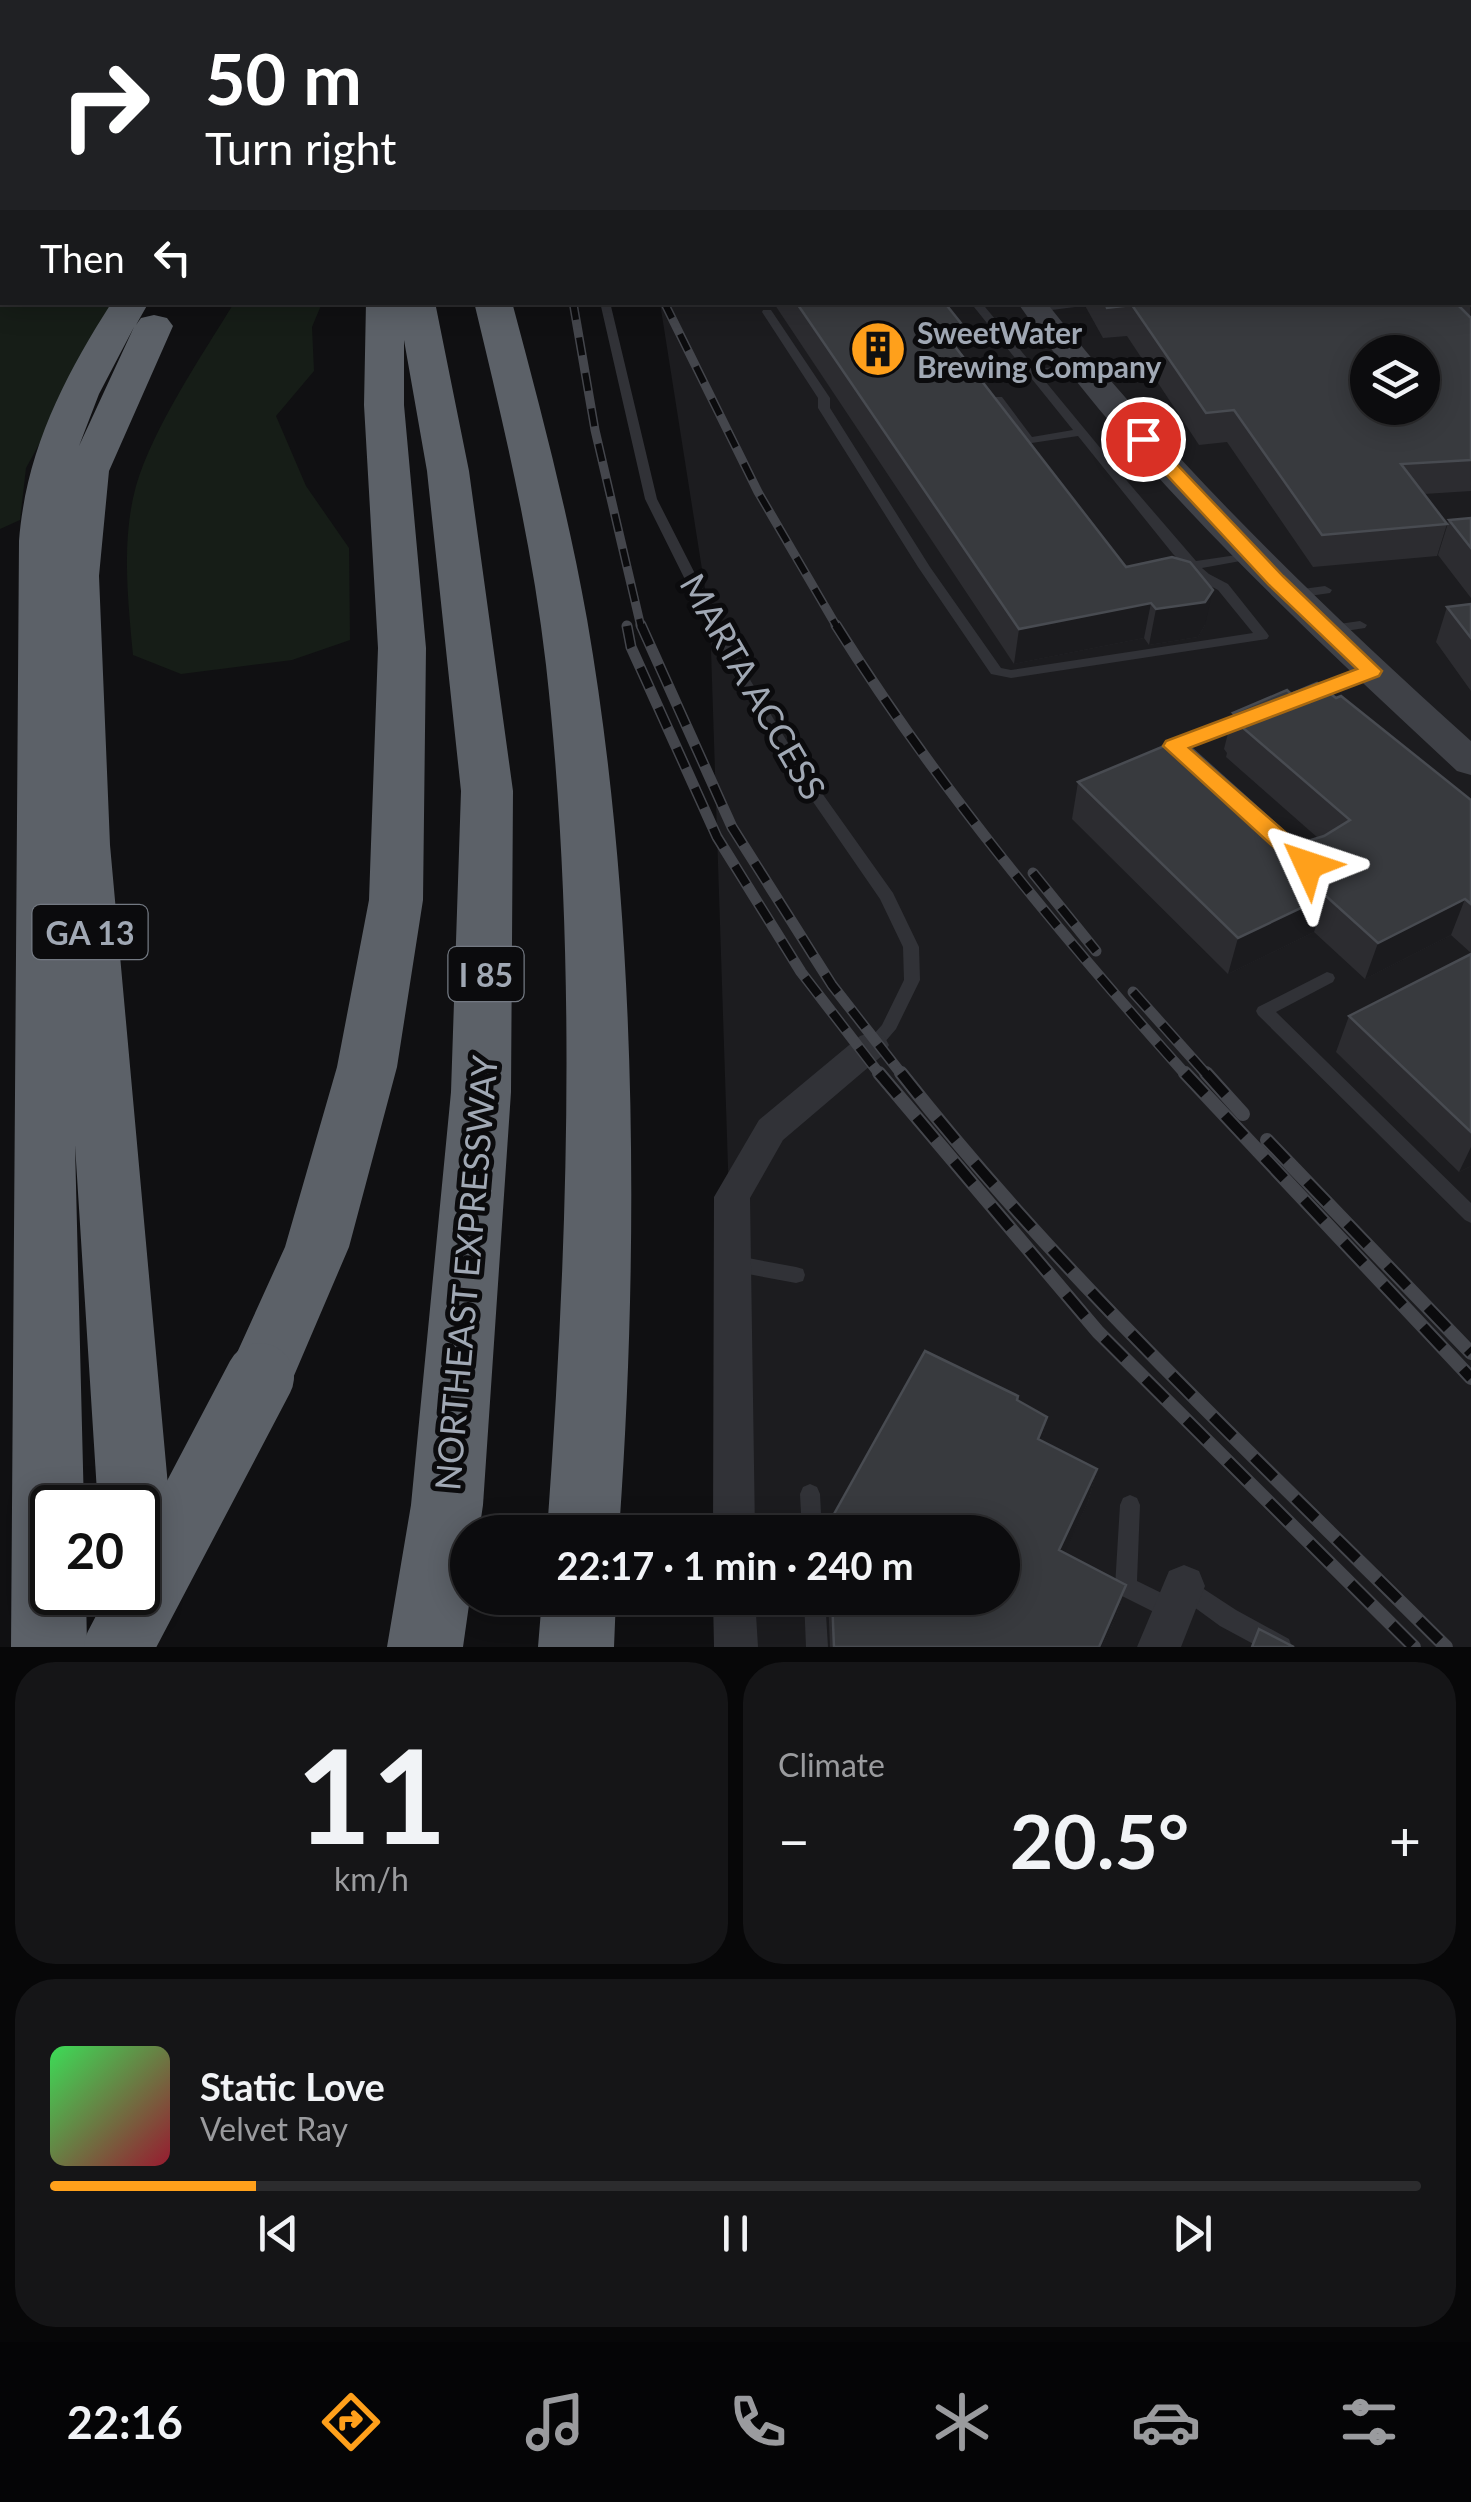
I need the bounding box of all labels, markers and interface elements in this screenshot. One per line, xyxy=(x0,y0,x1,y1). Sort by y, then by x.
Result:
text: 50 m xyxy=(205,36,362,120)
icon: right xyxy=(40,40,170,170)
text: Turn right xyxy=(205,121,396,175)
icon: left xyxy=(145,230,200,285)
text: Then xyxy=(40,235,125,281)
place label: SweetWater Brewing Company xyxy=(917,314,1161,384)
building icon: SweetWater Brewing Company xyxy=(848,319,908,379)
map controls xyxy=(1350,335,1440,425)
button: layers xyxy=(1350,335,1440,425)
pin xyxy=(1101,397,1186,482)
icon: arrive xyxy=(1116,412,1171,467)
street label: MARTA ACCESS xyxy=(672,566,836,806)
position arrow xyxy=(1256,813,1360,917)
road number: GA 13 xyxy=(32,905,148,959)
road number: I 85 xyxy=(448,947,524,1001)
street label: NORTHEAST EXPRESSWAY xyxy=(425,1054,505,1492)
speed limit sign: 20 xyxy=(30,1485,160,1615)
text: 22:17 · 1 min · 240 m xyxy=(556,1542,914,1588)
text: 11 xyxy=(296,1716,447,1872)
text: Climate xyxy=(778,1745,885,1784)
text: 20.5° xyxy=(1010,1795,1189,1885)
text: − xyxy=(778,1807,810,1873)
text: + xyxy=(1389,1807,1421,1873)
text: km/h xyxy=(334,1859,409,1898)
text: Static Love xyxy=(200,2063,385,2109)
text: Velvet Ray xyxy=(200,2109,348,2148)
icon: previous xyxy=(251,2206,306,2261)
icon: pause xyxy=(708,2206,763,2261)
icon: next xyxy=(1165,2206,1220,2261)
icon: directions xyxy=(316,2387,386,2457)
icon: music xyxy=(520,2387,590,2457)
icon: phone xyxy=(723,2387,793,2457)
icon: climate xyxy=(927,2387,997,2457)
icon: car xyxy=(1131,2387,1201,2457)
icon: filters xyxy=(1334,2387,1404,2457)
text: 22:16 xyxy=(67,2395,183,2449)

